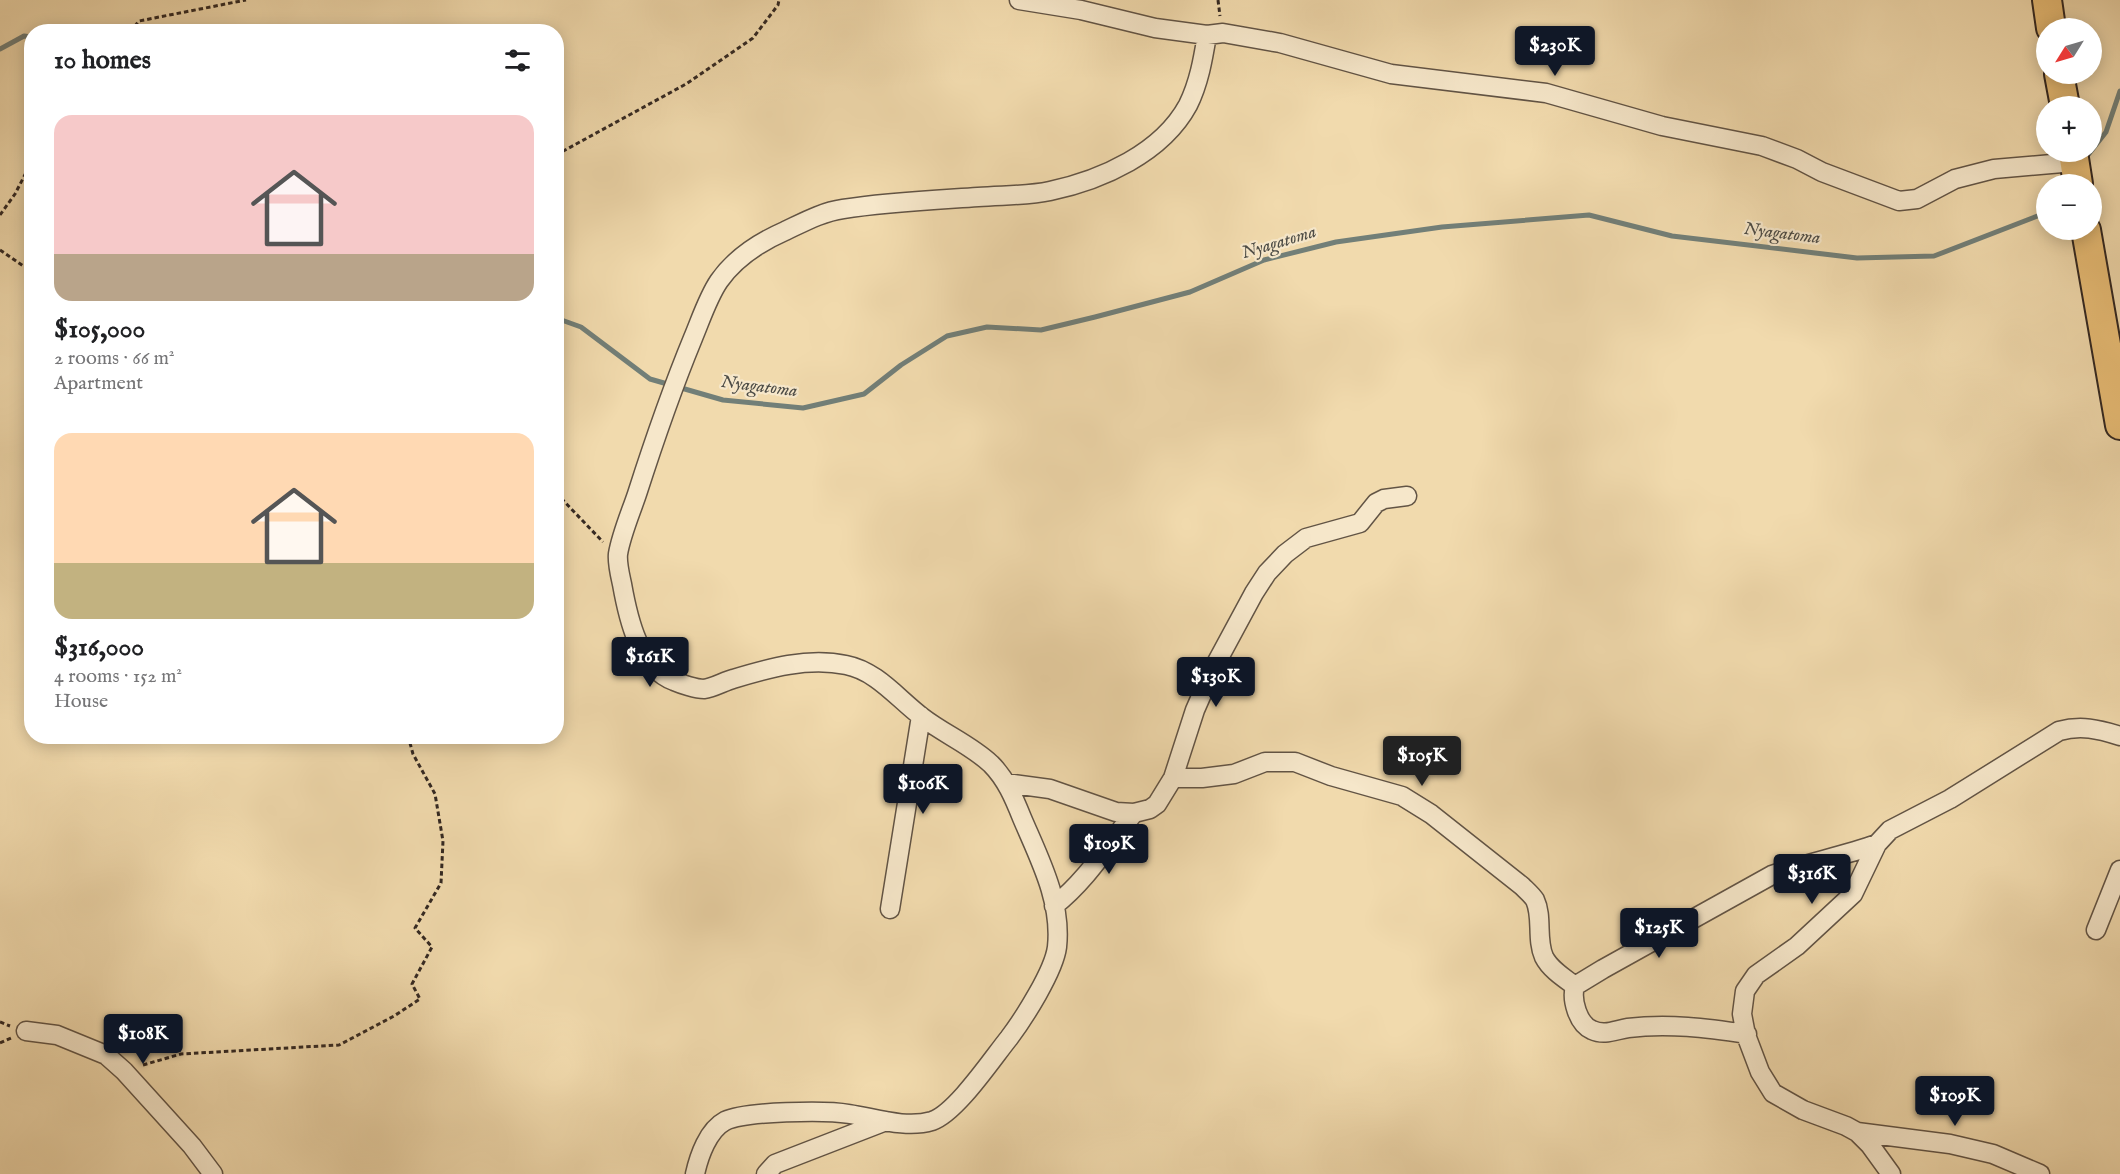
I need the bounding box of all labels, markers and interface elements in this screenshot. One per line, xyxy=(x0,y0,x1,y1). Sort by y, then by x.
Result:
north arrow xyxy=(2036,18,2102,84)
map controls xyxy=(2036,18,2102,240)
pin: $230K xyxy=(1513,26,1597,77)
text: $230K xyxy=(1529,33,1581,58)
text: 10 homes xyxy=(54,44,151,77)
icon: filters xyxy=(501,44,534,77)
button: + xyxy=(2036,96,2102,162)
icon: home xyxy=(240,154,348,262)
button: − xyxy=(2036,174,2102,240)
water label: Nyagatoma xyxy=(1742,218,1822,250)
water label: Nyagatoma xyxy=(1239,221,1319,265)
text: $105,000 xyxy=(54,313,145,346)
text: 2 rooms · 66 m² xyxy=(54,346,175,371)
text: Apartment xyxy=(54,371,143,396)
water label: Nyagatoma xyxy=(719,371,799,403)
icon: home xyxy=(240,472,348,580)
text: $316,000 xyxy=(54,631,144,664)
pin: $161K xyxy=(608,637,692,688)
text: $161K xyxy=(626,644,674,669)
pin: $130K xyxy=(1174,657,1258,708)
text: 4 rooms · 152 m² xyxy=(54,664,182,689)
text: $130K xyxy=(1191,664,1241,689)
text: House xyxy=(54,689,108,714)
pin: $105K xyxy=(1380,736,1464,787)
text: $105K xyxy=(1397,743,1447,768)
pin: $106K xyxy=(881,764,965,815)
text: $106K xyxy=(897,771,949,796)
pin: $109K xyxy=(1067,824,1151,875)
text: $109K xyxy=(1083,831,1135,856)
pin: $316K xyxy=(1770,854,1854,905)
text: $316K xyxy=(1788,861,1836,886)
pin: $125K xyxy=(1617,908,1701,959)
text: $125K xyxy=(1634,915,1684,940)
pin: $108K xyxy=(101,1014,185,1065)
text: $108K xyxy=(118,1021,168,1046)
pin: $109K xyxy=(1913,1076,1997,1127)
text: $109K xyxy=(1929,1083,1981,1108)

